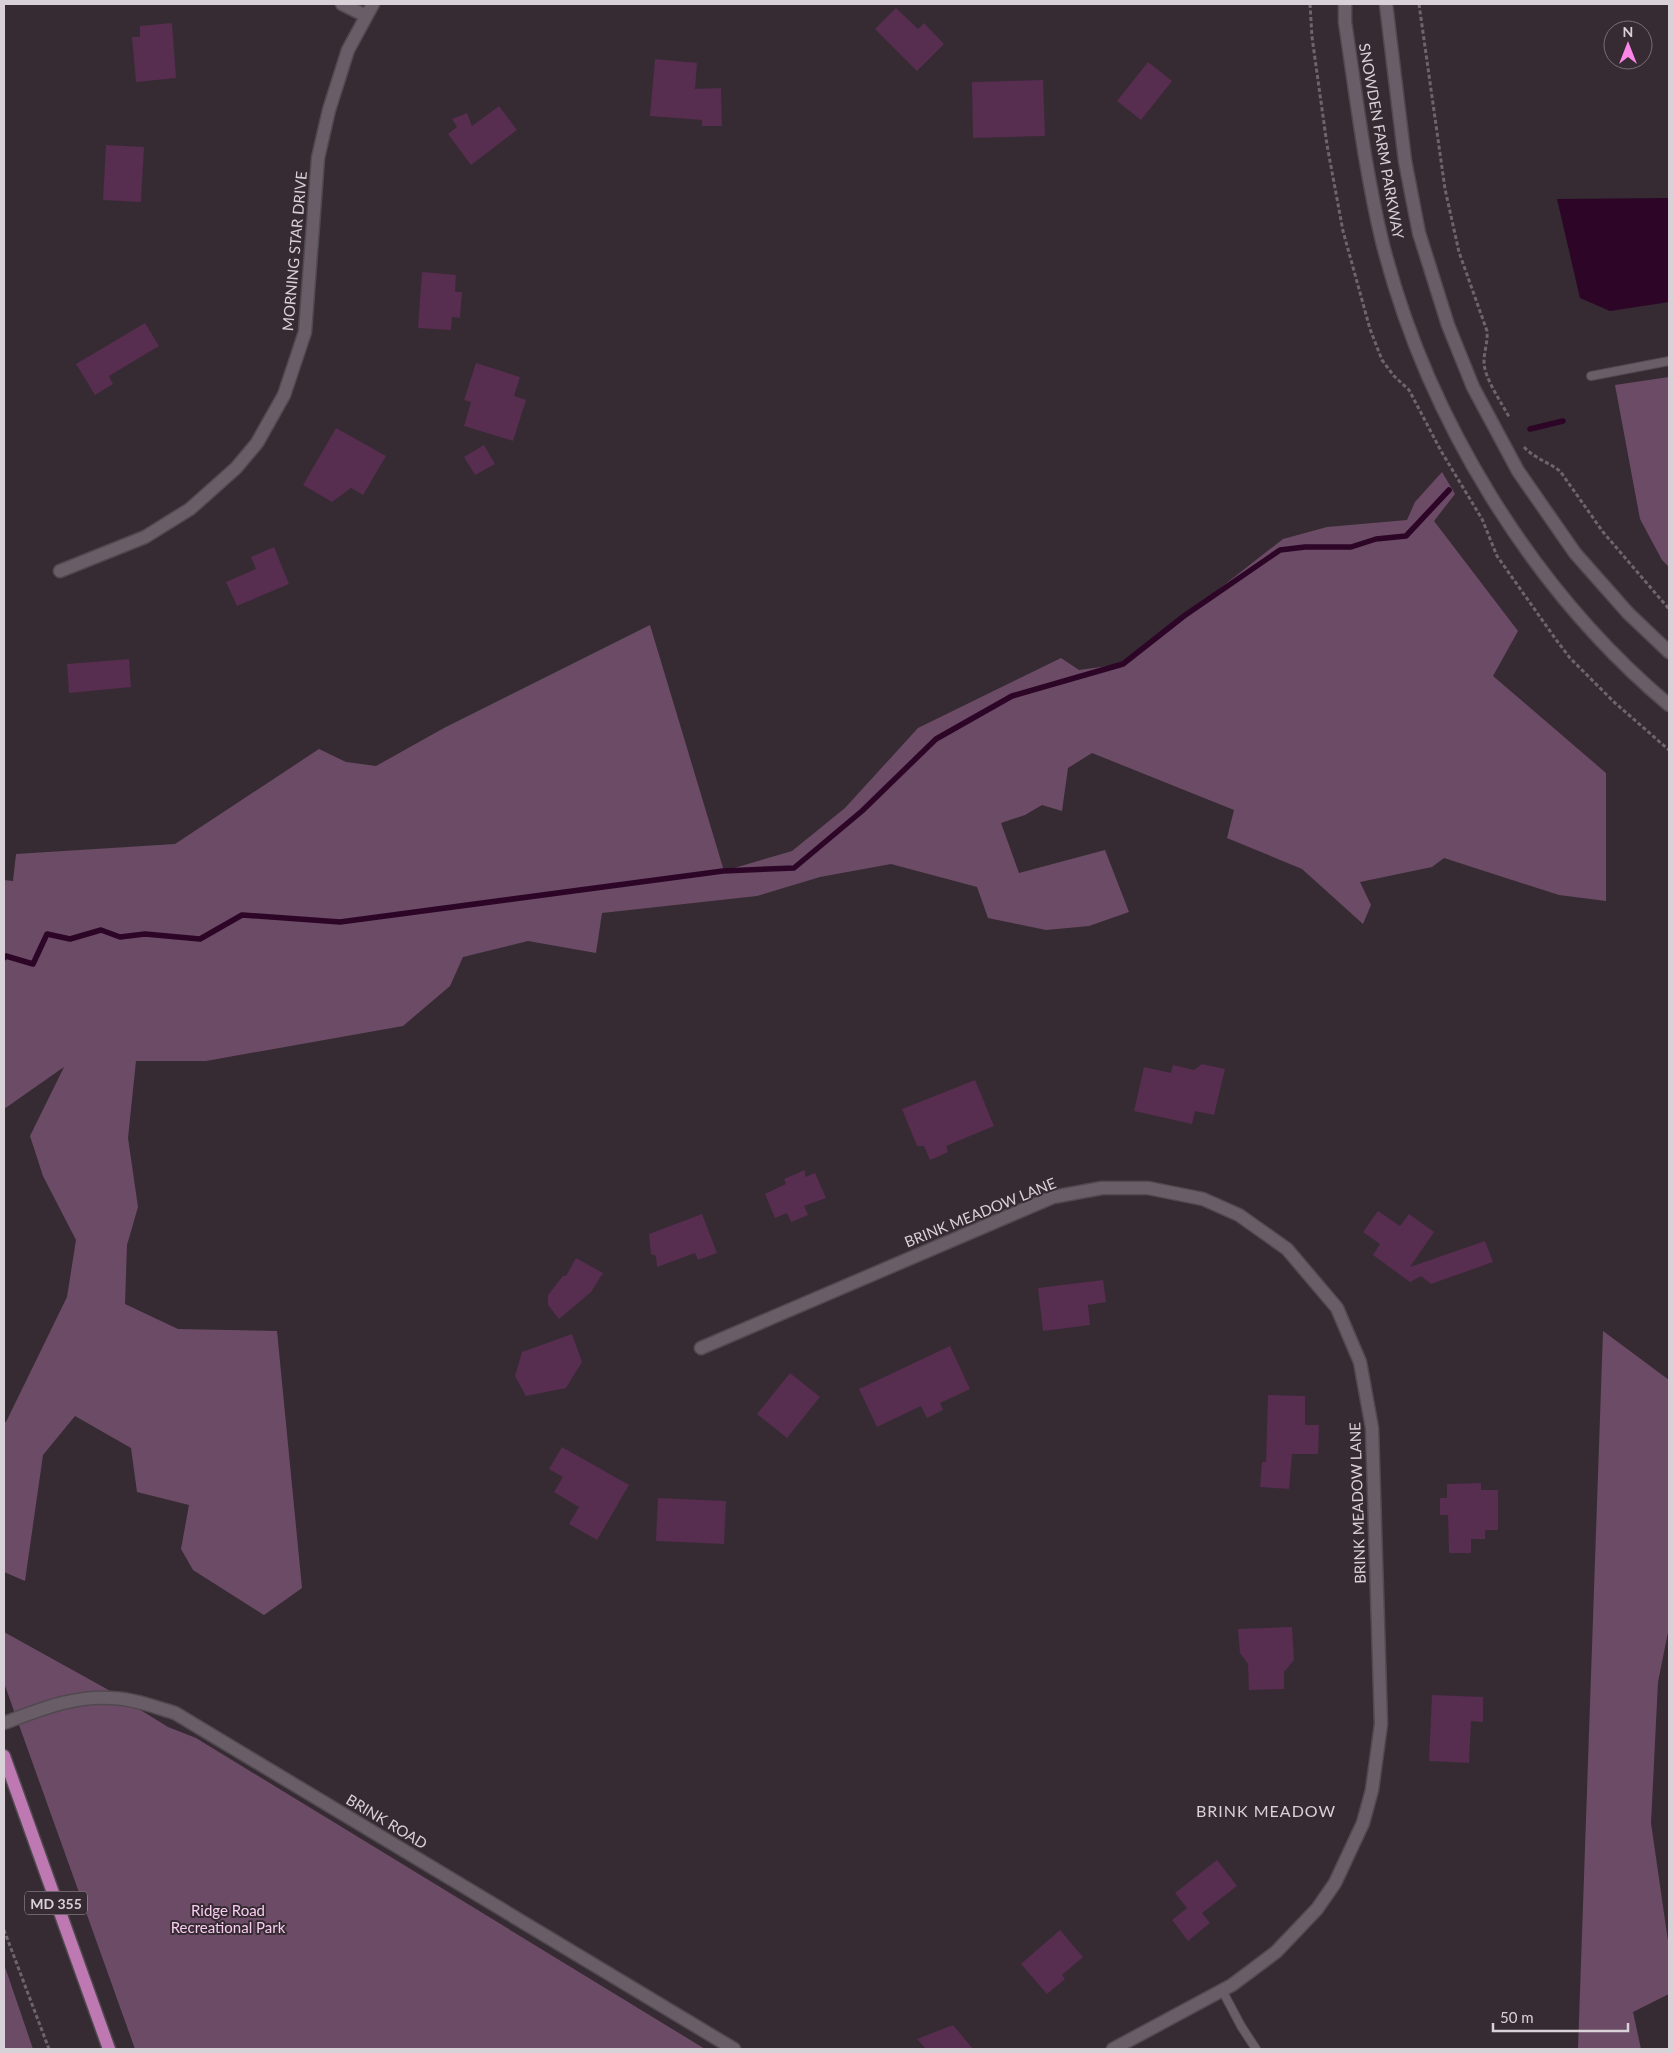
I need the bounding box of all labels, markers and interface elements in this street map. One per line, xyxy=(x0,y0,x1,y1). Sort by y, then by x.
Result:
north arrow xyxy=(1603,20,1653,70)
text: N xyxy=(1623,23,1633,40)
street label: SNOWDEN FARM PARKWAY xyxy=(1356,42,1408,241)
street label: MORNING STAR DRIVE xyxy=(278,170,310,332)
street label: BRINK MEADOW LANE xyxy=(902,1173,1058,1251)
street label: BRINK MEADOW LANE xyxy=(1345,1422,1369,1584)
street label: BRINK ROAD xyxy=(343,1790,431,1852)
district label: BRINK MEADOW xyxy=(1196,1801,1336,1820)
road number: MD 355 xyxy=(25,1892,87,1915)
park label: Ridge Road Recreational Park xyxy=(171,1901,286,1936)
scale bar xyxy=(1493,2000,1628,2032)
text: 50 m xyxy=(1500,2008,1534,2026)

